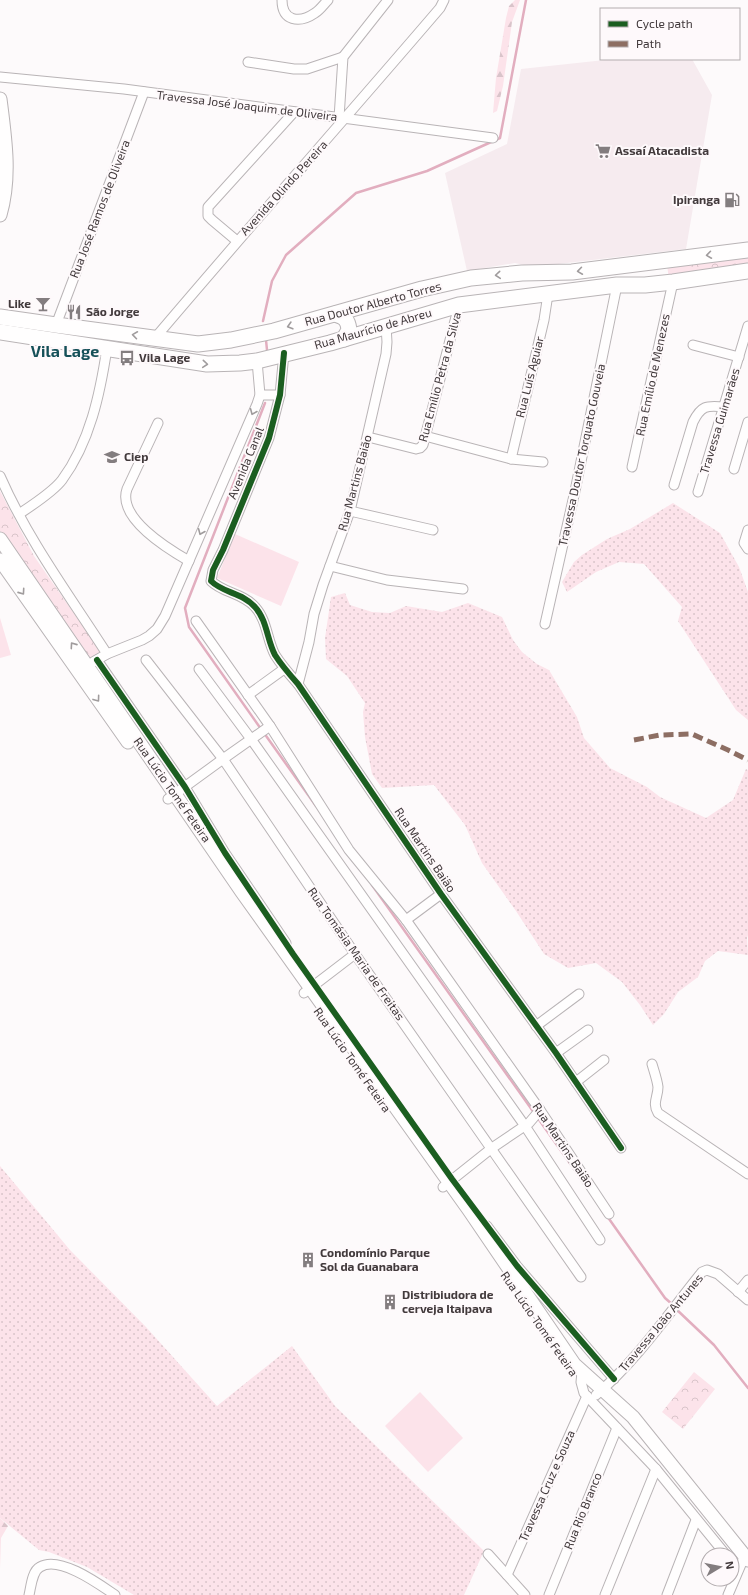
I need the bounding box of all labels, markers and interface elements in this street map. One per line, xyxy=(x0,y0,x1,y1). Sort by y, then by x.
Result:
legend xyxy=(600,8,740,60)
text: Cycle path xyxy=(636,16,693,30)
text: Path xyxy=(636,36,661,50)
street label: Travessa José Joaquim de Oliveira xyxy=(156,87,338,123)
street label: Rua José Ramos de Oliveira xyxy=(66,137,132,280)
street label: Avenida Olindo Pereira xyxy=(237,137,330,238)
supermarket icon: Assaí Atacadista xyxy=(594,142,612,160)
place label: Assaí Atacadista xyxy=(615,143,709,157)
fuel station icon: Ipiranga xyxy=(723,191,741,209)
place label: Ipiranga xyxy=(673,192,720,206)
one-way arrow xyxy=(706,250,712,259)
one-way arrow xyxy=(577,266,583,275)
one-way arrow xyxy=(495,271,501,280)
street label: Rua Doutor Alberto Torres xyxy=(303,278,443,328)
bar icon: Like xyxy=(34,295,52,313)
place label: Like xyxy=(8,296,31,310)
restaurant icon: São Jorge xyxy=(65,303,83,321)
place label: São Jorge xyxy=(86,304,140,318)
street label: Rua Maurício de Abreu xyxy=(312,305,433,352)
street label: Rua Emílio Petra da Silva xyxy=(415,310,463,443)
street label: Rua Emílio de Menezes xyxy=(632,312,672,437)
one-way arrow xyxy=(287,321,294,330)
one-way arrow xyxy=(132,331,138,340)
street label: Rua Luís Aguiar xyxy=(512,334,546,419)
district label: Vila Lage xyxy=(31,341,99,360)
bus stop icon: Vila Lage xyxy=(118,349,136,367)
place label: Vila Lage xyxy=(139,350,191,364)
one-way arrow xyxy=(202,359,208,368)
street label: Travessa Doutor Torquato Gouveia xyxy=(555,362,607,547)
street label: Travessa Guimarães xyxy=(696,366,742,475)
one-way arrow xyxy=(250,408,258,416)
street label: Avenida Canal xyxy=(224,424,266,501)
street label: Rua Martins Baião xyxy=(334,433,374,532)
school or university icon: Ciep xyxy=(103,448,121,466)
place label: Ciep xyxy=(124,449,148,463)
one-way arrow xyxy=(198,528,206,535)
one-way arrow xyxy=(17,588,25,595)
one-way arrow xyxy=(71,643,78,650)
one-way arrow xyxy=(92,694,99,701)
street label: Rua Lúcio Tomé Feteira xyxy=(131,734,214,845)
street label: Rua Martins Baião xyxy=(392,804,459,895)
street label: Rua Tomásia Maria de Freitas xyxy=(306,884,408,1023)
street label: Rua Lúcio Tomé Feteira xyxy=(311,1004,394,1115)
street label: Rua Martins Baião xyxy=(530,1099,597,1190)
place label: Condomínio Parque Sol da Guanabara xyxy=(320,1245,430,1273)
building icon: Condomínio Parque Sol da Guanabara xyxy=(299,1251,317,1269)
street label: Rua Lúcio Tomé Feteira xyxy=(498,1268,581,1379)
street label: Travessa João Antunes xyxy=(615,1271,705,1374)
place label: Distribiudora de cerveja Itaipava xyxy=(402,1287,494,1316)
building icon: Distribiudora de cerveja Itaipava xyxy=(381,1293,399,1311)
street label: Travessa Cruz e Souza xyxy=(515,1427,577,1544)
street label: Rua Rio Branco xyxy=(560,1470,604,1551)
north arrow xyxy=(700,1547,740,1587)
text: N xyxy=(723,1560,737,1570)

